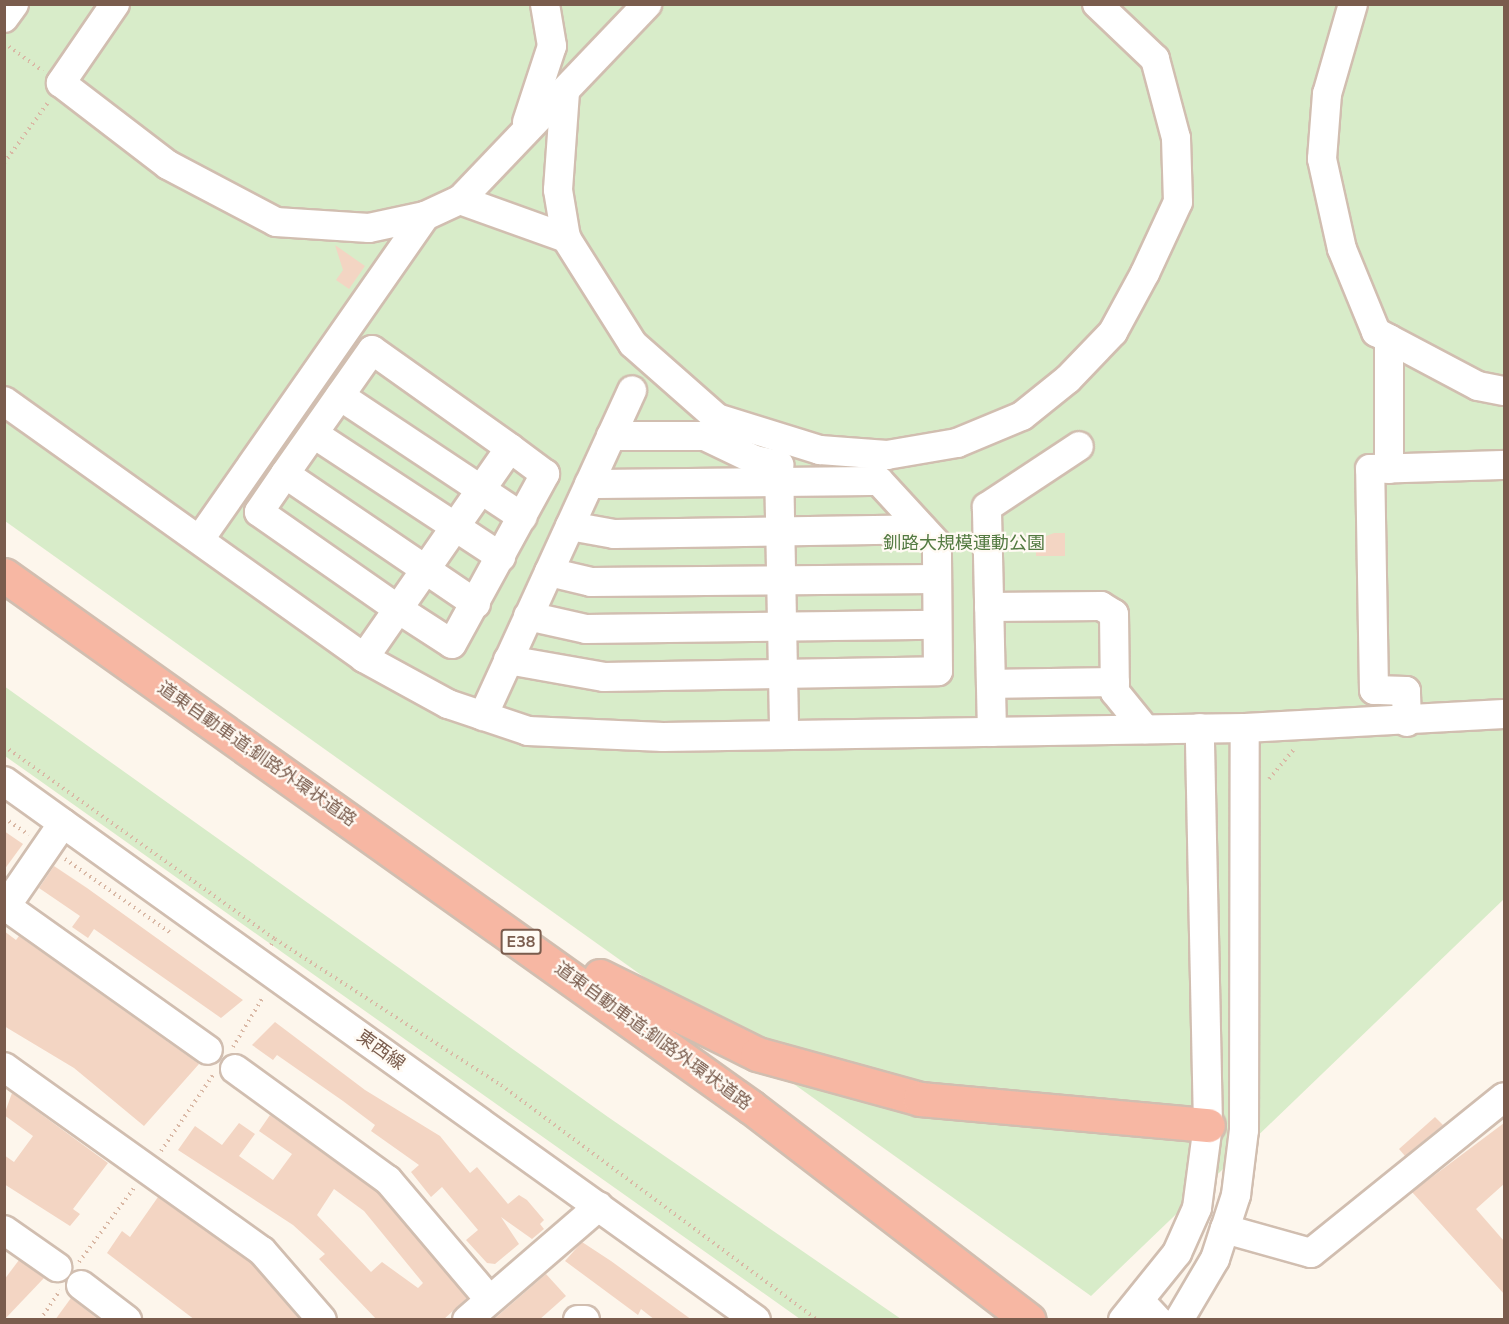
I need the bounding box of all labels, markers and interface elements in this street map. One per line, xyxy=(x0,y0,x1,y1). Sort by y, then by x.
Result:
park label: 釧路大規模運動公園 xyxy=(883,532,1045,554)
street label: 道東自動車道;釧路外環状道路 xyxy=(153,677,361,831)
road number: E38 xyxy=(500,929,542,955)
street label: 道東自動車道;釧路外環状道路 xyxy=(550,957,756,1115)
street label: 東西線 xyxy=(353,1025,409,1075)

